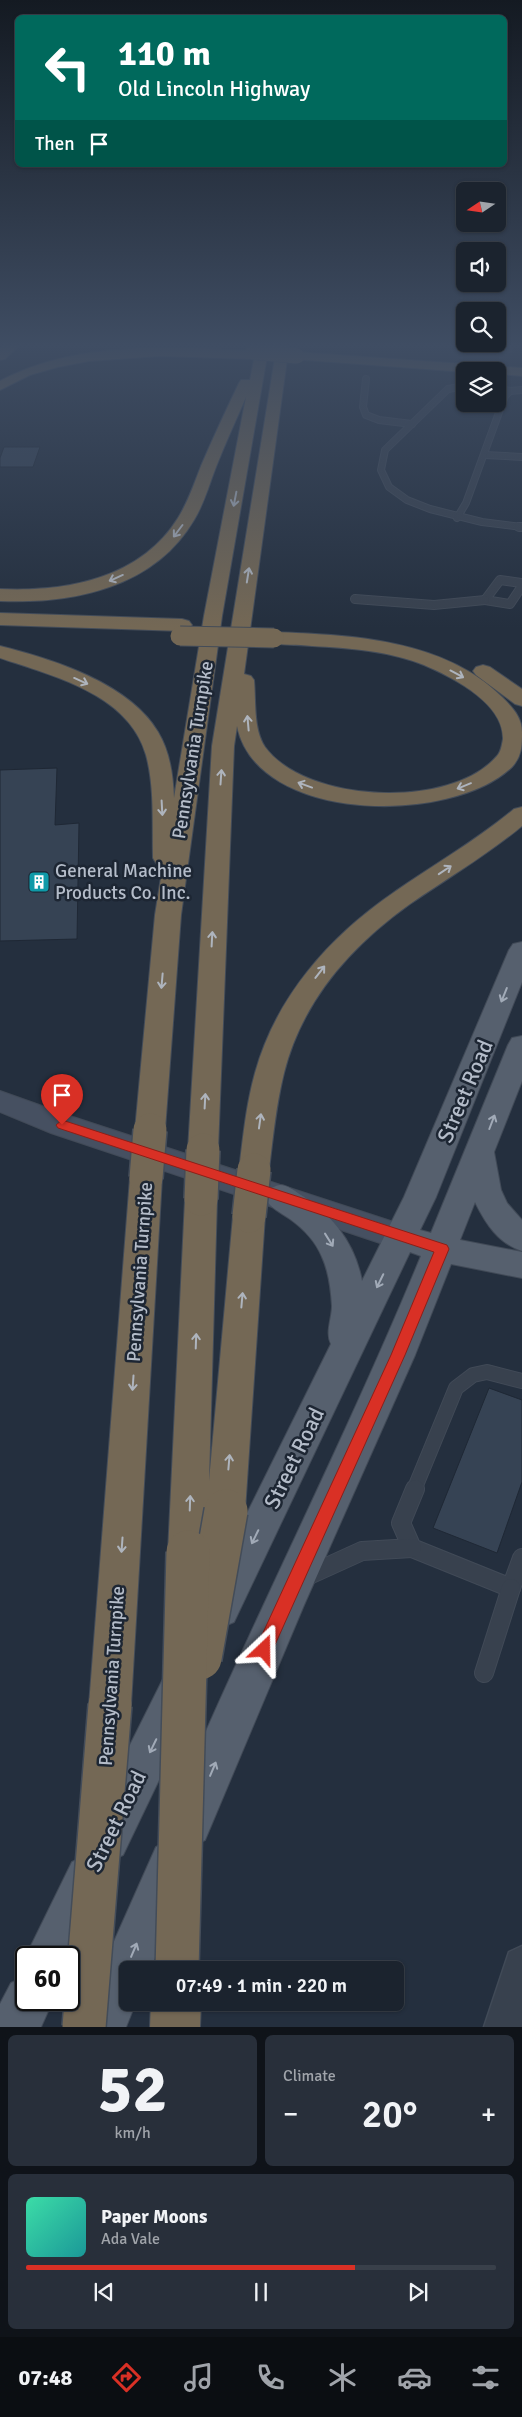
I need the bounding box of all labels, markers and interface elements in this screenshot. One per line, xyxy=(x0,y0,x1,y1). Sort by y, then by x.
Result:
text: 110 m xyxy=(118,32,211,75)
icon: left xyxy=(35,35,100,100)
text: Old Lincoln Highway xyxy=(118,75,310,102)
icon: arrive xyxy=(85,130,113,158)
text: Then xyxy=(35,132,75,156)
north arrow xyxy=(456,182,506,232)
map controls xyxy=(456,182,506,412)
button: sound xyxy=(456,242,506,292)
button: search xyxy=(456,302,506,352)
button: layers xyxy=(456,362,506,412)
one-way arrow xyxy=(229,490,239,506)
one-way arrow xyxy=(173,524,183,538)
one-way arrow xyxy=(243,567,253,583)
one-way arrow xyxy=(109,573,124,583)
street label: Pennsylvania Turnpike xyxy=(167,659,219,841)
one-way arrow xyxy=(449,670,464,679)
one-way arrow xyxy=(73,677,88,686)
one-way arrow xyxy=(243,716,252,732)
one-way arrow xyxy=(216,769,225,785)
one-way arrow xyxy=(298,780,313,789)
one-way arrow xyxy=(457,782,472,791)
one-way arrow xyxy=(158,800,167,816)
place label: General Machine Products Co. Inc. xyxy=(55,859,192,905)
one-way arrow xyxy=(437,865,451,875)
building icon: General Machine Products Co. Inc. xyxy=(27,870,51,894)
one-way arrow xyxy=(208,931,217,947)
one-way arrow xyxy=(314,966,325,979)
one-way arrow xyxy=(157,972,167,988)
one-way arrow xyxy=(499,987,508,1003)
street label: Street Road xyxy=(431,1035,499,1147)
pin xyxy=(41,1074,83,1125)
icon: arrive xyxy=(48,1081,76,1109)
one-way arrow xyxy=(200,1093,209,1109)
one-way arrow xyxy=(255,1114,265,1130)
one-way arrow xyxy=(488,1115,498,1130)
street label: Pennsylvania Turnpike xyxy=(122,1181,158,1363)
one-way arrow xyxy=(324,1233,334,1247)
one-way arrow xyxy=(375,1273,384,1288)
one-way arrow xyxy=(238,1293,247,1309)
one-way arrow xyxy=(191,1333,200,1349)
one-way arrow xyxy=(129,1375,138,1391)
street label: Street Road xyxy=(258,1403,330,1513)
one-way arrow xyxy=(225,1455,234,1471)
one-way arrow xyxy=(185,1496,195,1512)
one-way arrow xyxy=(250,1529,259,1544)
one-way arrow xyxy=(117,1537,126,1553)
street label: Pennsylvania Turnpike xyxy=(94,1585,130,1767)
position arrow xyxy=(237,1623,289,1675)
one-way arrow xyxy=(148,1738,158,1753)
one-way arrow xyxy=(208,1762,218,1777)
street label: Street Road xyxy=(80,1766,152,1876)
one-way arrow xyxy=(130,1943,140,1958)
speed limit sign: 60 xyxy=(15,1946,80,2011)
text: 07:49 · 1 min · 220 m xyxy=(176,1974,347,1998)
text: 52 xyxy=(97,2050,168,2130)
text: Climate xyxy=(283,2066,336,2086)
text: 20° xyxy=(362,2091,417,2138)
text: − xyxy=(283,2097,298,2131)
text: + xyxy=(481,2097,496,2131)
text: km/h xyxy=(114,2123,151,2143)
text: Paper Moons xyxy=(101,2205,207,2229)
text: Ada Vale xyxy=(101,2229,160,2249)
icon: previous xyxy=(90,2278,118,2306)
icon: pause xyxy=(247,2278,275,2306)
icon: next xyxy=(404,2278,432,2306)
icon: directions xyxy=(109,2360,144,2395)
icon: music xyxy=(181,2360,216,2395)
icon: phone xyxy=(253,2360,288,2395)
icon: climate xyxy=(325,2360,360,2395)
icon: car xyxy=(397,2360,432,2395)
icon: filters xyxy=(468,2360,503,2395)
text: 07:48 xyxy=(18,2364,72,2391)

